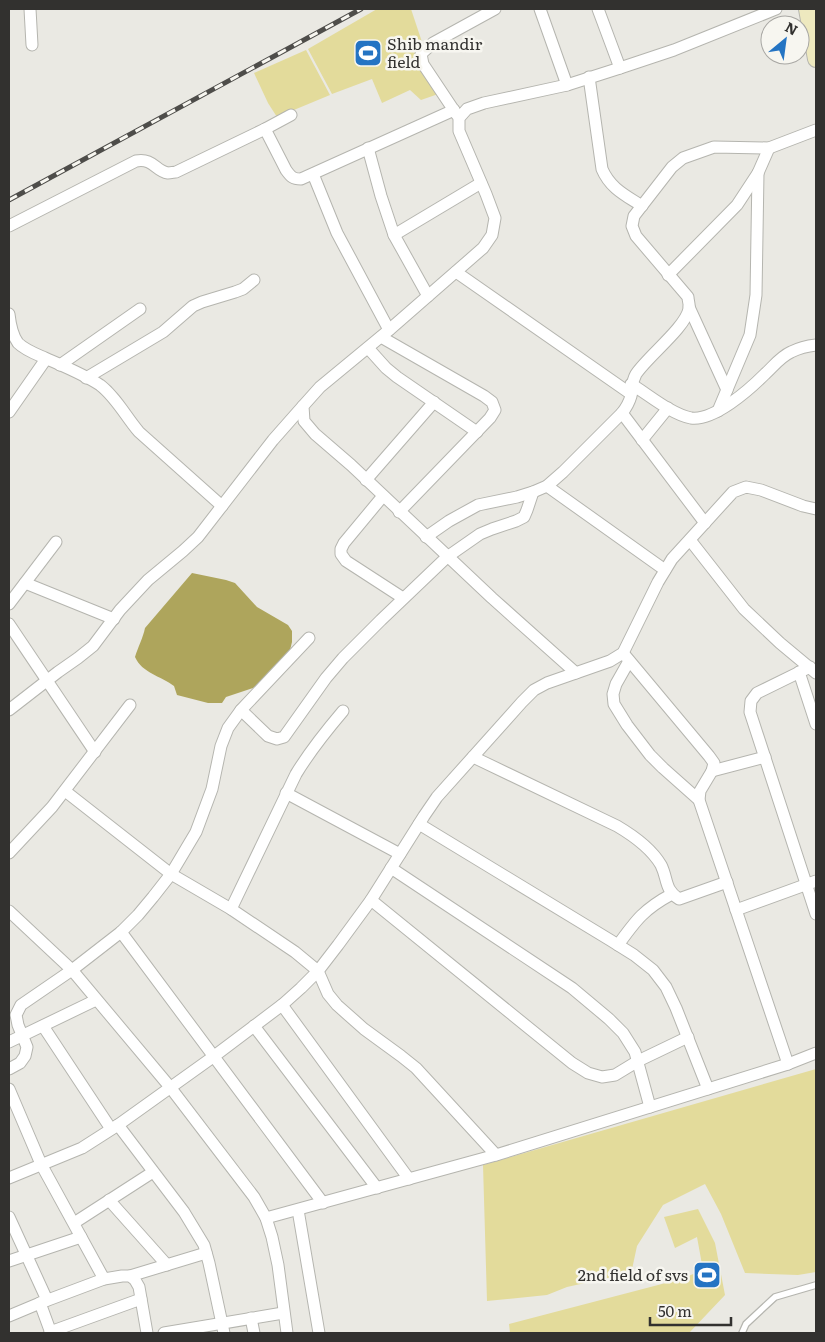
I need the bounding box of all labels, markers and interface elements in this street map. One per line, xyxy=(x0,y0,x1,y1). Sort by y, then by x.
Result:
north arrow xyxy=(760,15,810,65)
text: N xyxy=(782,16,802,39)
place label: Shib mandir field xyxy=(387,31,483,73)
sports icon: Shib mandir field xyxy=(353,38,383,68)
sports icon: 2nd field of svs xyxy=(692,1260,722,1290)
place label: 2nd field of svs xyxy=(578,1262,688,1286)
scale bar xyxy=(650,1294,731,1326)
text: 50 m xyxy=(658,1299,692,1322)

